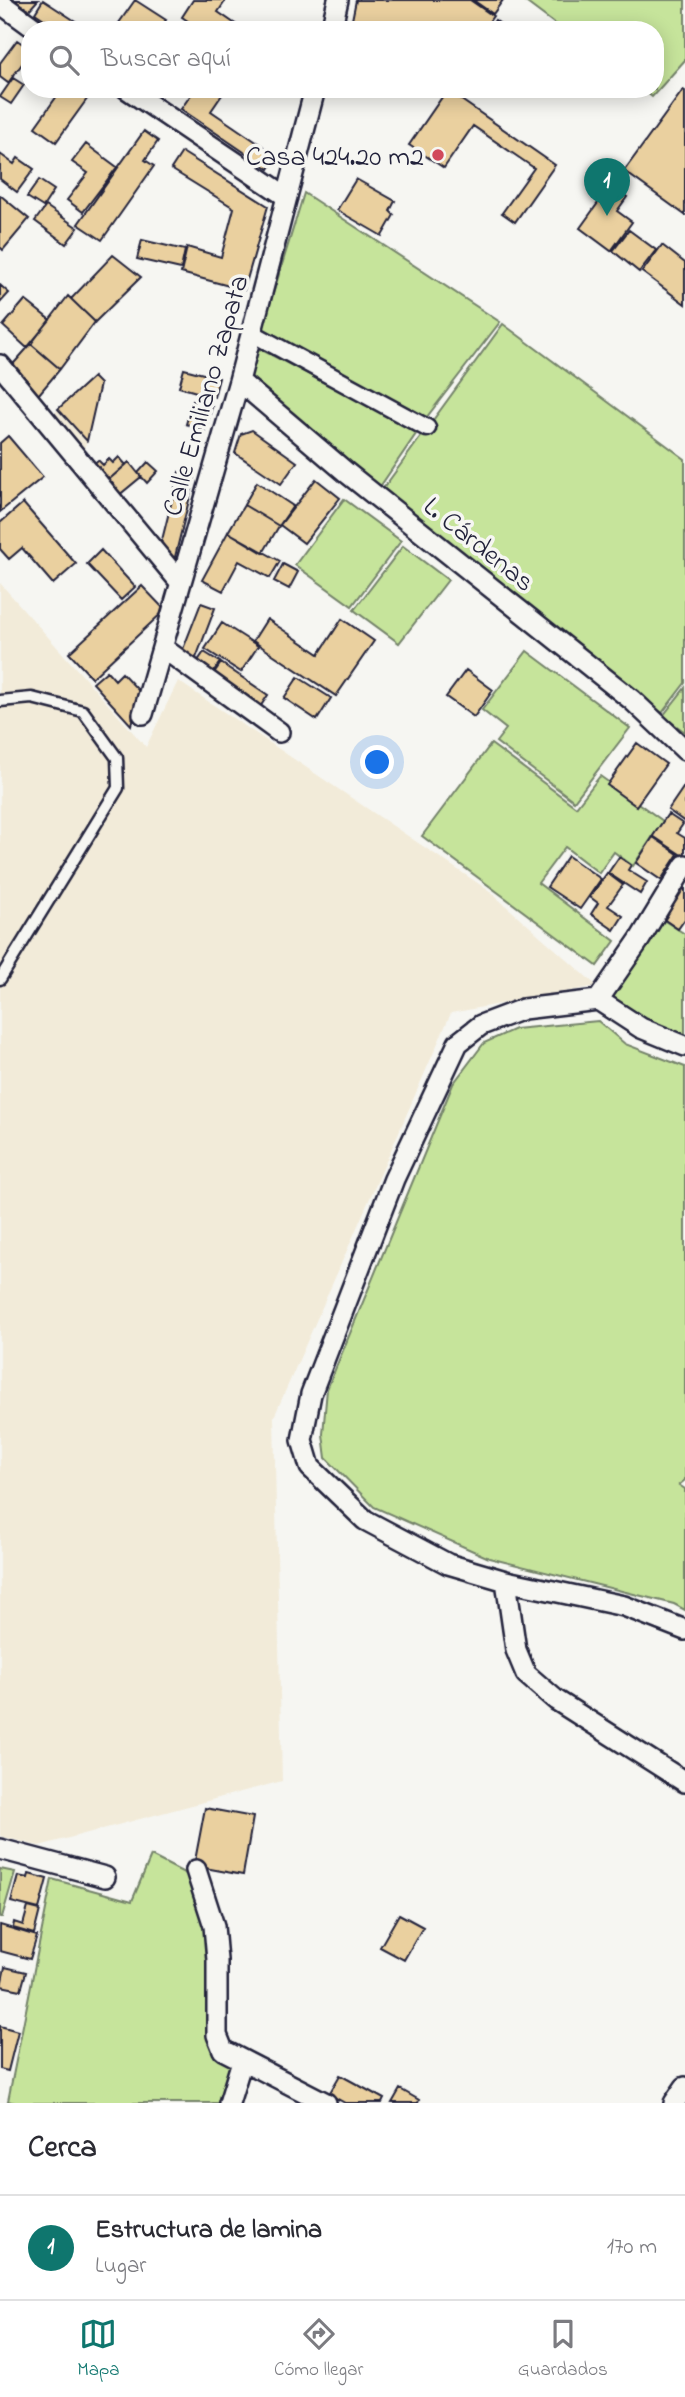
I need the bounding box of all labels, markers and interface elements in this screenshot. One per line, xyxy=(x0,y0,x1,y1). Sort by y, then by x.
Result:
search box xyxy=(21,21,664,98)
icon: search xyxy=(45,41,83,79)
text: Buscar aquí xyxy=(101,41,231,79)
place label: Casa 424.20 m2 xyxy=(246,138,424,179)
marker: Casa 424.20 m2 xyxy=(430,147,446,163)
pin: 1 xyxy=(584,158,630,216)
street label: Calle Emiliano Zapata xyxy=(153,270,261,521)
street label: L. Cárdenas xyxy=(413,488,542,603)
your location xyxy=(360,745,394,779)
text: Cerca xyxy=(28,2127,97,2171)
text: Estructura de lamina xyxy=(95,2212,322,2250)
text: 1 xyxy=(47,2231,55,2264)
text: 170 m xyxy=(607,2231,657,2264)
text: Lugar xyxy=(95,2250,147,2283)
tab: Mapa xyxy=(77,2315,120,2384)
tab: Cómo llegar xyxy=(274,2315,363,2384)
tab: Guardados xyxy=(518,2315,608,2384)

